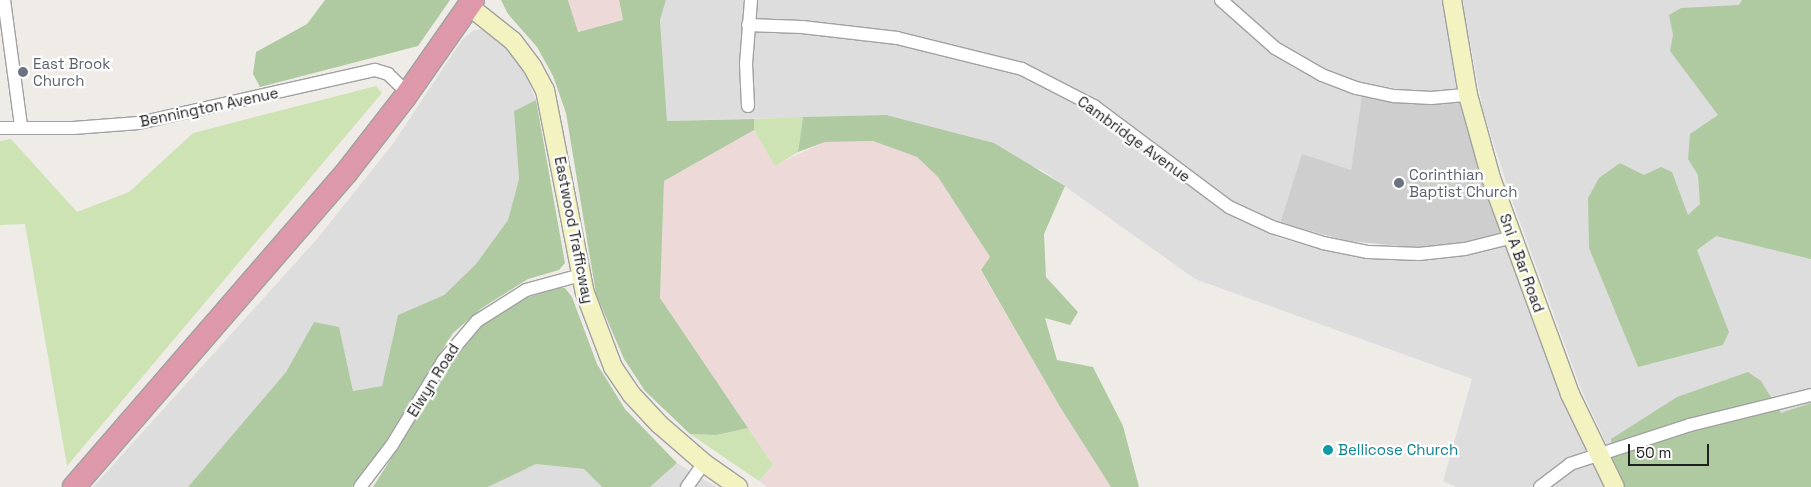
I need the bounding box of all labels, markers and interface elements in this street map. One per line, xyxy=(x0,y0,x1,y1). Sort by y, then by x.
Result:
place label: East Brook Church xyxy=(33,54,110,89)
marker: East Brook Church xyxy=(17,66,29,78)
street label: Bennington Avenue xyxy=(138,83,280,131)
street label: Cambridge Avenue xyxy=(1074,92,1194,186)
street label: Eastwood Trafficway xyxy=(551,155,597,305)
place label: Corinthian Baptist Church xyxy=(1409,165,1517,200)
marker: Corinthian Baptist Church xyxy=(1393,177,1405,189)
street label: Sni A Bar Road xyxy=(1496,211,1548,315)
street label: Elwyn Road xyxy=(403,340,463,420)
scale bar xyxy=(1631,434,1712,466)
place label: Bellicose Church xyxy=(1338,441,1458,459)
text: 50 m xyxy=(1636,443,1671,462)
marker: Bellicose Church xyxy=(1322,444,1334,456)

